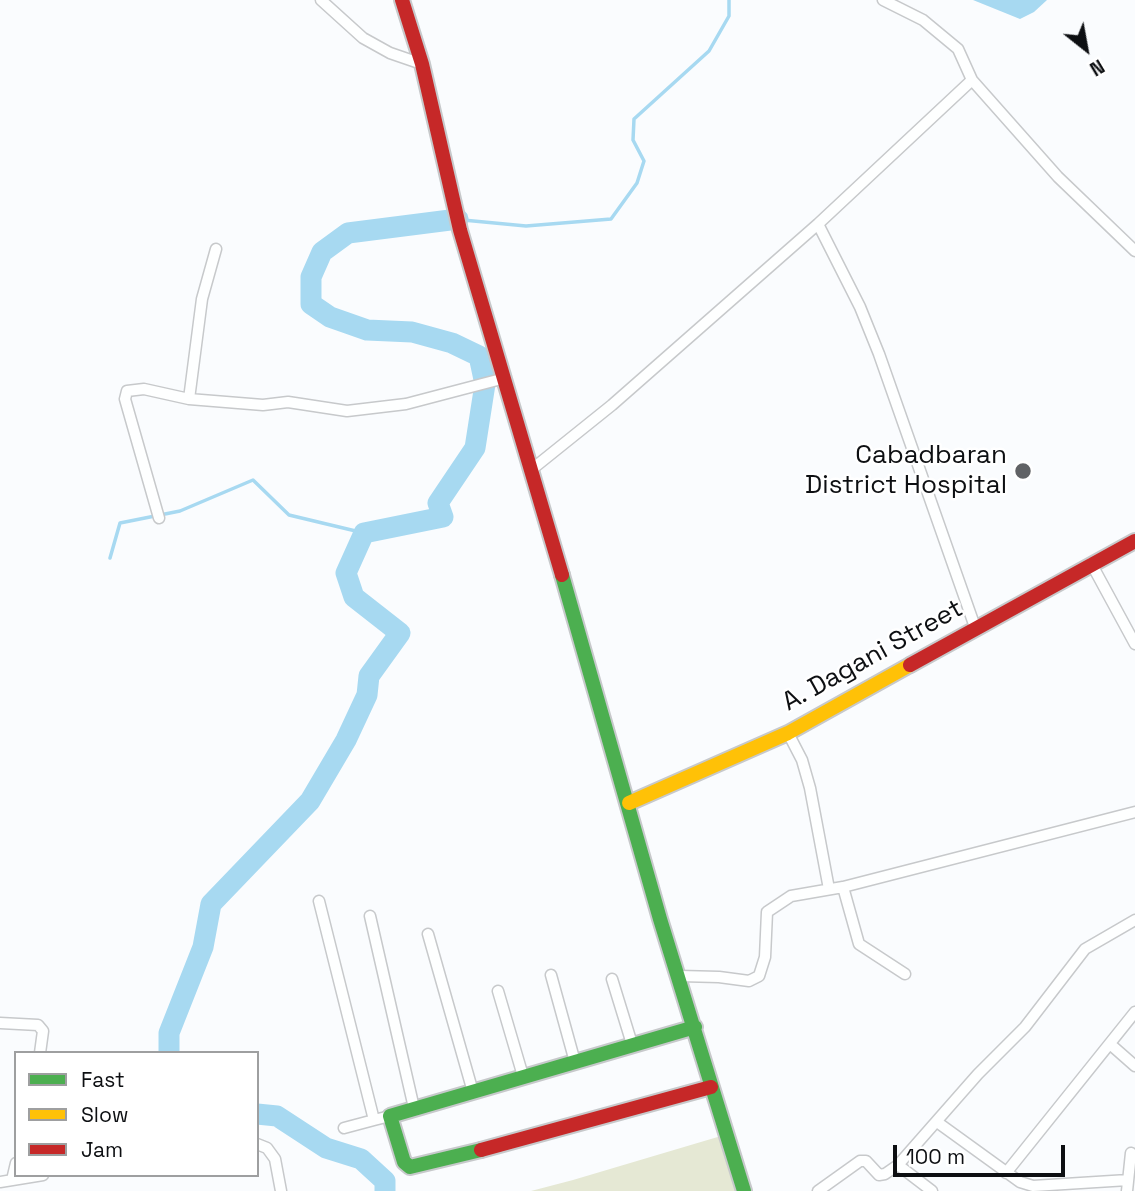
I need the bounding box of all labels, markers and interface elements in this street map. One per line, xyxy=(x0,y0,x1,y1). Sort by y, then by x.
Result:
north arrow xyxy=(1051,14,1121,84)
text: N xyxy=(1085,53,1109,81)
place label: Cabadbaran District Hospital xyxy=(805,440,1007,502)
marker: Cabadbaran District Hospital xyxy=(1013,461,1033,481)
street label: A. Dagani Street xyxy=(777,593,969,719)
legend xyxy=(14,1051,259,1177)
text: Fast xyxy=(81,1066,125,1093)
text: Slow xyxy=(81,1101,129,1128)
scale bar xyxy=(897,1132,1068,1176)
text: Jam xyxy=(81,1136,123,1163)
text: 100 m xyxy=(906,1143,965,1170)

